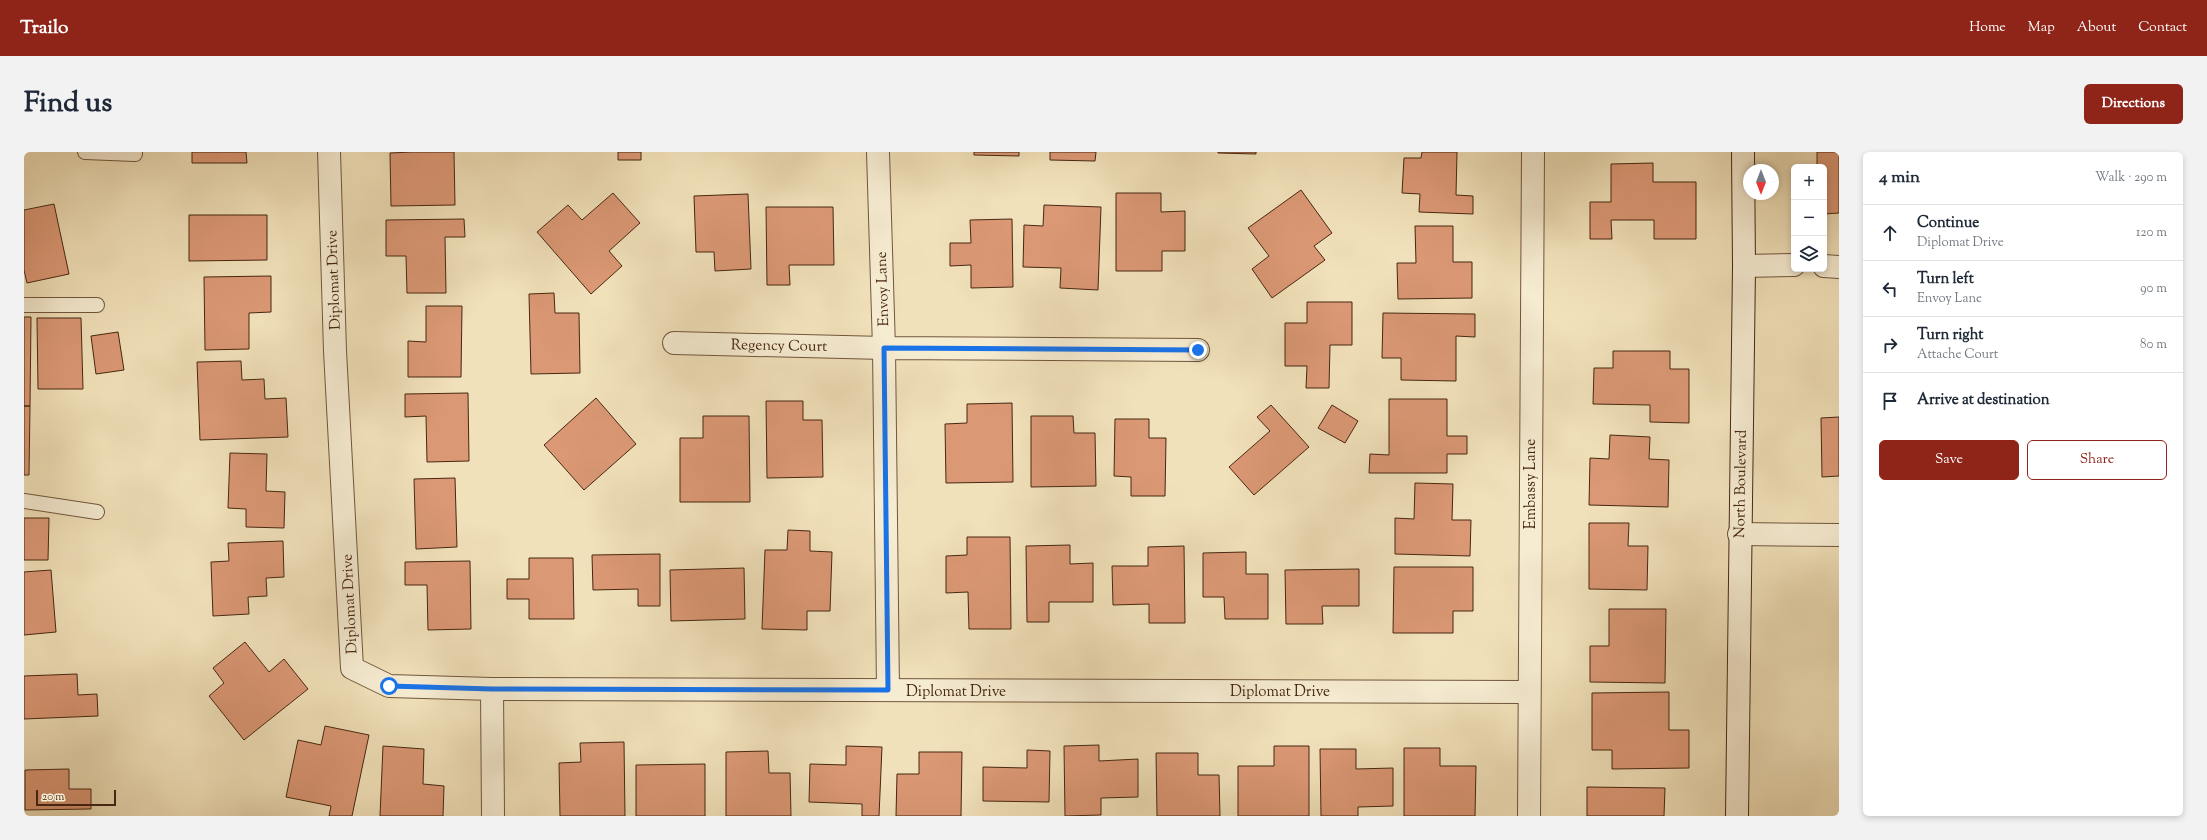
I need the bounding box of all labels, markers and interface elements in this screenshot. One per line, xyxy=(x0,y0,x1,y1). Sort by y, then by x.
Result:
text: Trailo xyxy=(20,15,68,42)
text: Home xyxy=(1969,18,2006,38)
text: Map xyxy=(2028,18,2055,38)
text: About xyxy=(2077,18,2116,38)
text: Contact xyxy=(2138,18,2187,38)
text: Find us xyxy=(24,84,112,124)
button: Directions xyxy=(2084,84,2183,124)
north arrow xyxy=(1743,164,1779,200)
map controls xyxy=(1791,164,1827,272)
button: + xyxy=(1791,164,1827,200)
text: 4 min xyxy=(1879,166,1920,190)
text: Walk · 290 m xyxy=(2095,169,2167,187)
button: − xyxy=(1791,200,1827,236)
text: Continue xyxy=(1917,213,1979,234)
icon: ahead xyxy=(1879,222,1901,244)
text: 120 m xyxy=(2136,224,2167,242)
street label: Diplomat Drive xyxy=(322,230,347,330)
text: Diplomat Drive xyxy=(1917,234,2004,252)
button: layers xyxy=(1791,236,1827,272)
street label: Envoy Lane xyxy=(872,251,895,327)
text: Turn left xyxy=(1917,269,1974,290)
icon: left xyxy=(1879,278,1901,300)
text: 90 m xyxy=(2140,280,2167,298)
text: Envoy Lane xyxy=(1917,290,1982,308)
text: Turn right xyxy=(1917,325,1983,346)
icon: right xyxy=(1879,334,1901,356)
street label: Regency Court xyxy=(731,335,827,358)
text: 80 m xyxy=(2140,336,2167,354)
route end xyxy=(1189,341,1207,359)
text: Attache Court xyxy=(1917,346,1998,364)
icon: arrive xyxy=(1879,390,1901,412)
text: Arrive at destination xyxy=(1917,390,2050,411)
street label: North Boulevard xyxy=(1730,429,1753,538)
street label: Embassy Lane xyxy=(1521,439,1542,529)
button: Save xyxy=(1879,440,2019,480)
button: Share xyxy=(2027,440,2167,480)
street label: Diplomat Drive xyxy=(337,553,364,654)
route start xyxy=(380,677,398,695)
street label: Diplomat Drive xyxy=(906,682,1006,703)
street label: Diplomat Drive xyxy=(1230,682,1330,703)
scale bar xyxy=(36,788,116,807)
text: 20 m xyxy=(42,789,64,805)

